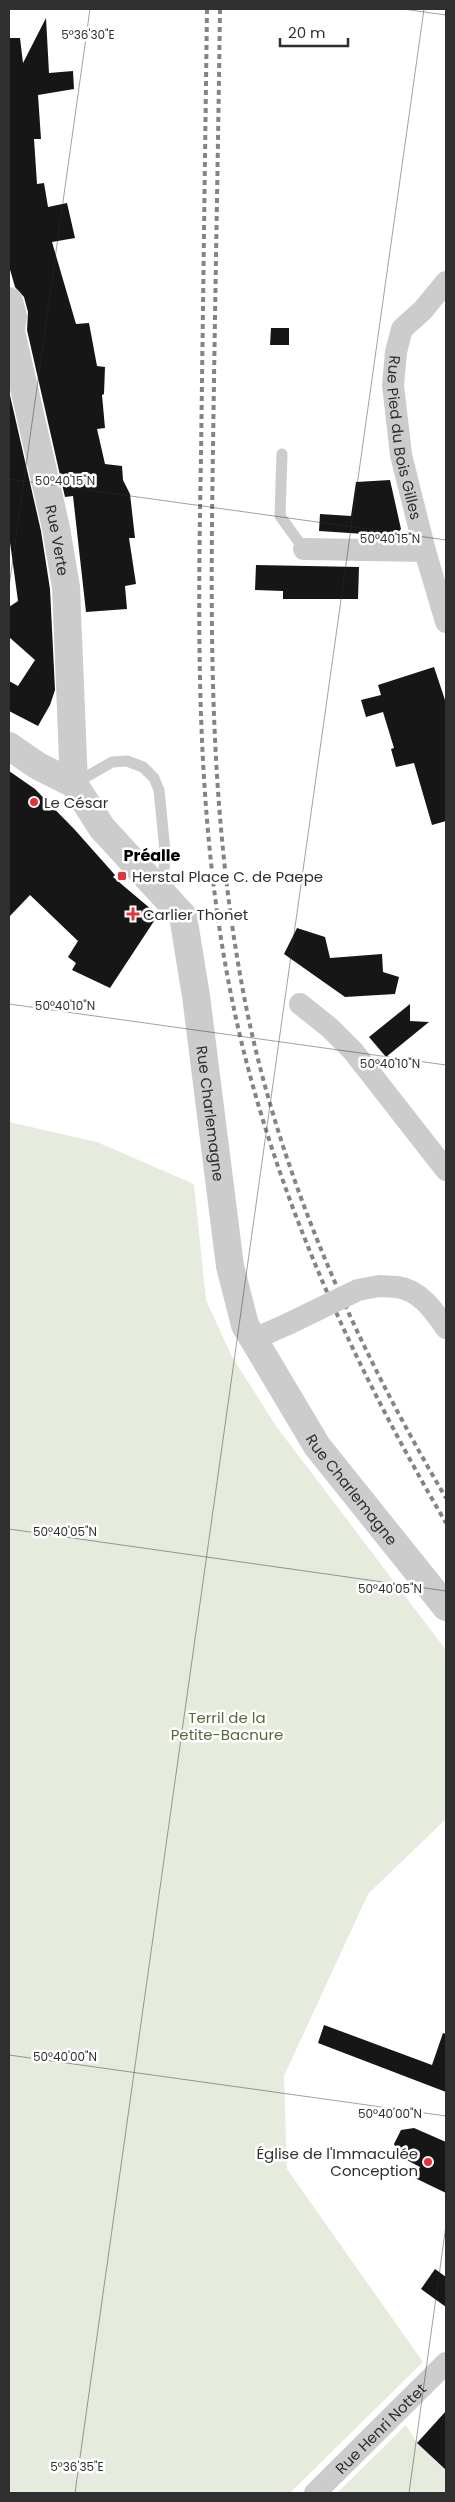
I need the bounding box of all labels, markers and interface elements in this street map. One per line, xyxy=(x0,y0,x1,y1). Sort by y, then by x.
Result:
scale bar xyxy=(280,15,348,47)
text: 20 m xyxy=(288,22,326,43)
text: 5°36'30"E xyxy=(61,26,115,43)
street label: Rue Pied du Bois Gilles xyxy=(382,355,427,522)
text: 50°40'15"N xyxy=(35,472,95,489)
street label: Rue Verte xyxy=(40,503,74,577)
text: 50°40'15"N xyxy=(360,530,420,547)
place label: Le César xyxy=(44,792,109,813)
marker: Le César xyxy=(28,796,40,808)
district label: Préalle xyxy=(124,844,181,867)
place label: Herstal Place C. de Paepe xyxy=(132,866,323,887)
marker: Herstal Place C. de Paepe xyxy=(116,870,128,882)
place label: Carlier Thonet xyxy=(143,904,248,925)
marker: Carlier Thonet xyxy=(127,908,139,920)
text: 50°40'10"N xyxy=(35,997,95,1014)
street label: Rue Charlemagne xyxy=(192,1044,230,1183)
text: 50°40'10"N xyxy=(360,1055,420,1072)
street label: Rue Charlemagne xyxy=(301,1430,403,1549)
text: 50°40'05"N xyxy=(33,1523,97,1540)
text: 50°40'05"N xyxy=(358,1580,422,1597)
park label: Terril de la Petite-Bacnure xyxy=(171,1707,283,1745)
text: 50°40'00"N xyxy=(33,2048,97,2065)
text: 50°40'00"N xyxy=(358,2105,422,2122)
place label: Église de l'Immaculée Conception xyxy=(256,2143,418,2181)
marker: Église de l'Immaculée Conception xyxy=(422,2156,434,2168)
street label: Rue Henri Nottet xyxy=(330,2378,430,2478)
text: 5°36'35"E xyxy=(50,2458,104,2475)

